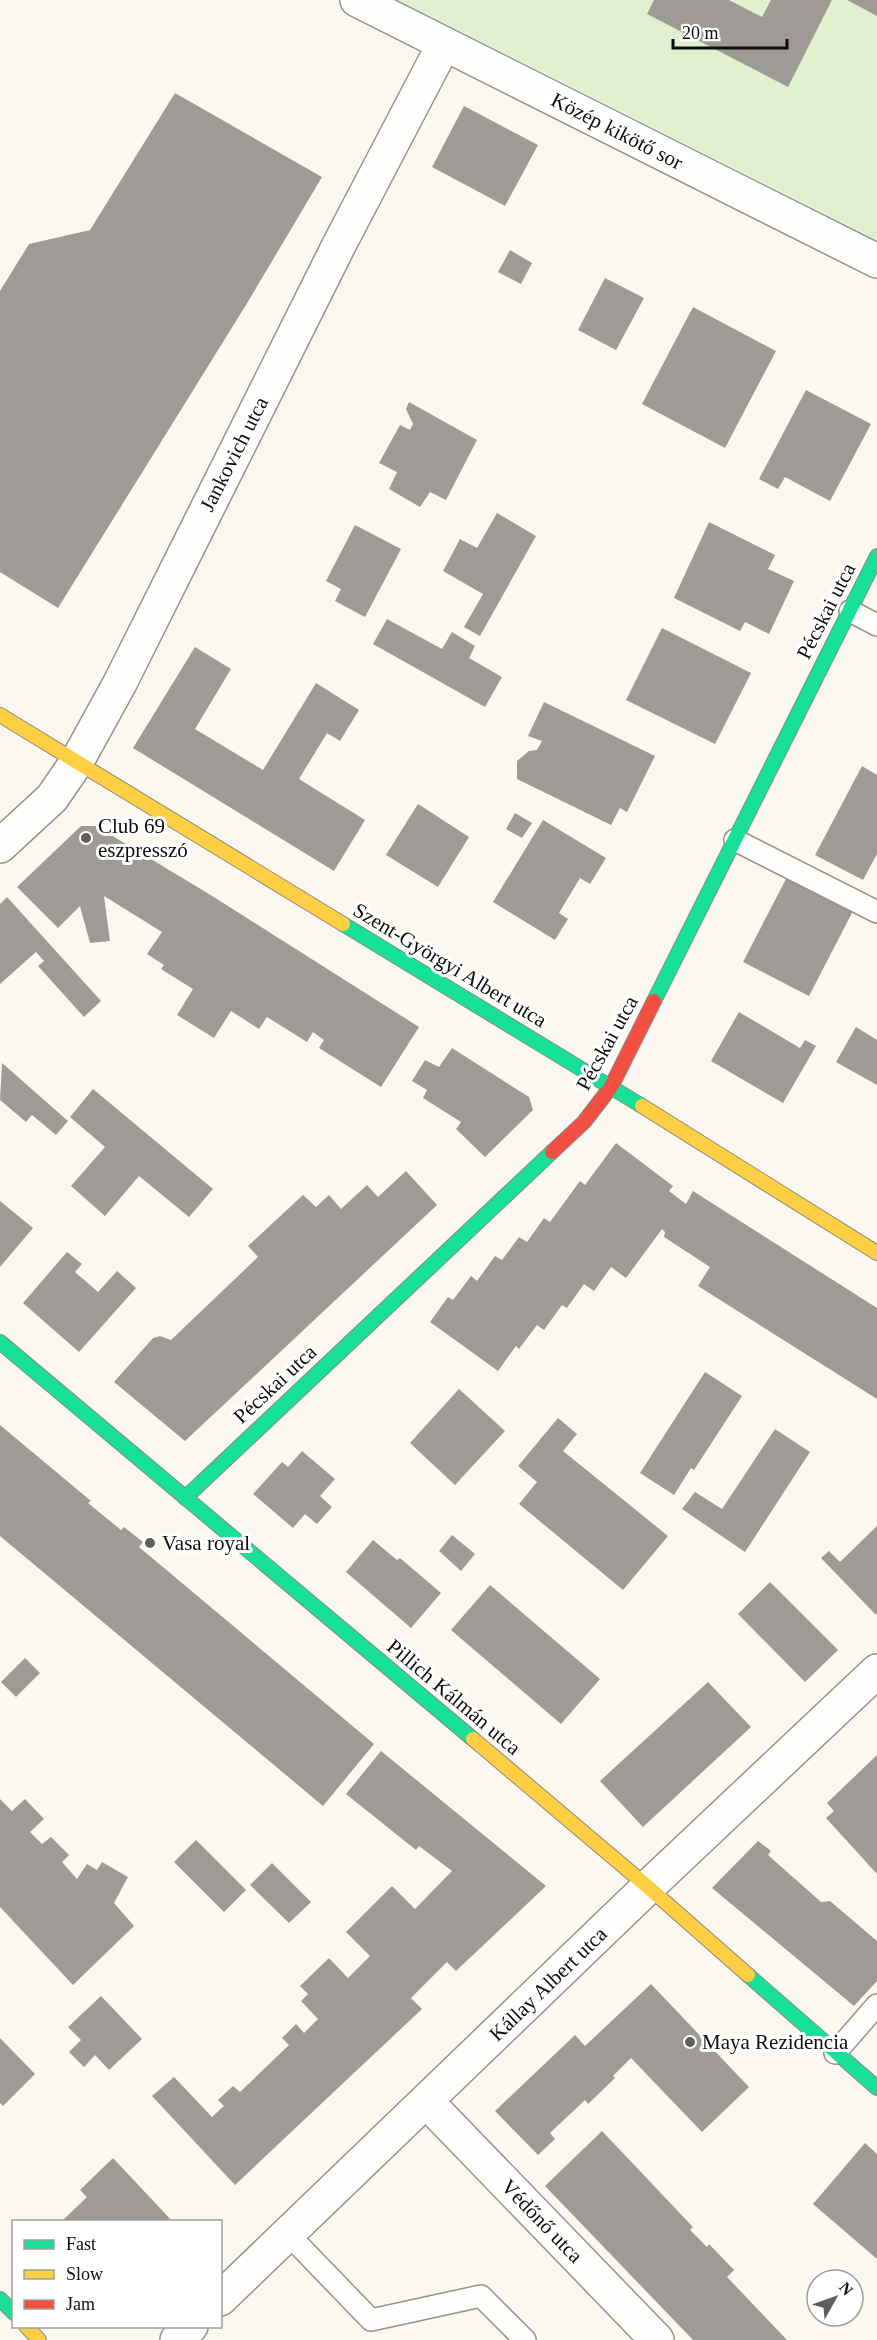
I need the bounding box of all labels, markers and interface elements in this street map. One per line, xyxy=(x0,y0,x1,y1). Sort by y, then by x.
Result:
scale bar xyxy=(673,12,787,50)
text: 20 m xyxy=(682,23,719,43)
street label: Közép kikötő sor xyxy=(547,87,687,175)
street label: Jankovich utca xyxy=(195,392,273,515)
street label: Pécskai utca xyxy=(792,558,861,663)
place label: Club 69 eszpresszó xyxy=(98,814,188,862)
marker: Club 69 eszpresszó xyxy=(79,831,93,845)
street label: Szent-Györgyi Albert utca xyxy=(349,898,552,1033)
street label: Pécskai utca xyxy=(571,991,643,1094)
street label: Pécskai utca xyxy=(229,1339,322,1428)
place label: Vasa royal xyxy=(162,1531,250,1555)
marker: Vasa royal xyxy=(143,1536,157,1550)
street label: Pillich Kálmán utca xyxy=(382,1634,526,1760)
street label: Kállay Albert utca xyxy=(484,1921,612,2046)
place label: Maya Rezidencia xyxy=(702,2030,849,2054)
marker: Maya Rezidencia xyxy=(683,2035,697,2049)
street label: Védőnő utca xyxy=(496,2174,588,2268)
legend xyxy=(12,2220,222,2328)
text: Fast xyxy=(66,2234,96,2254)
text: Slow xyxy=(66,2264,103,2284)
north arrow xyxy=(805,2268,865,2328)
text: N xyxy=(836,2279,857,2299)
text: Jam xyxy=(66,2294,95,2314)

